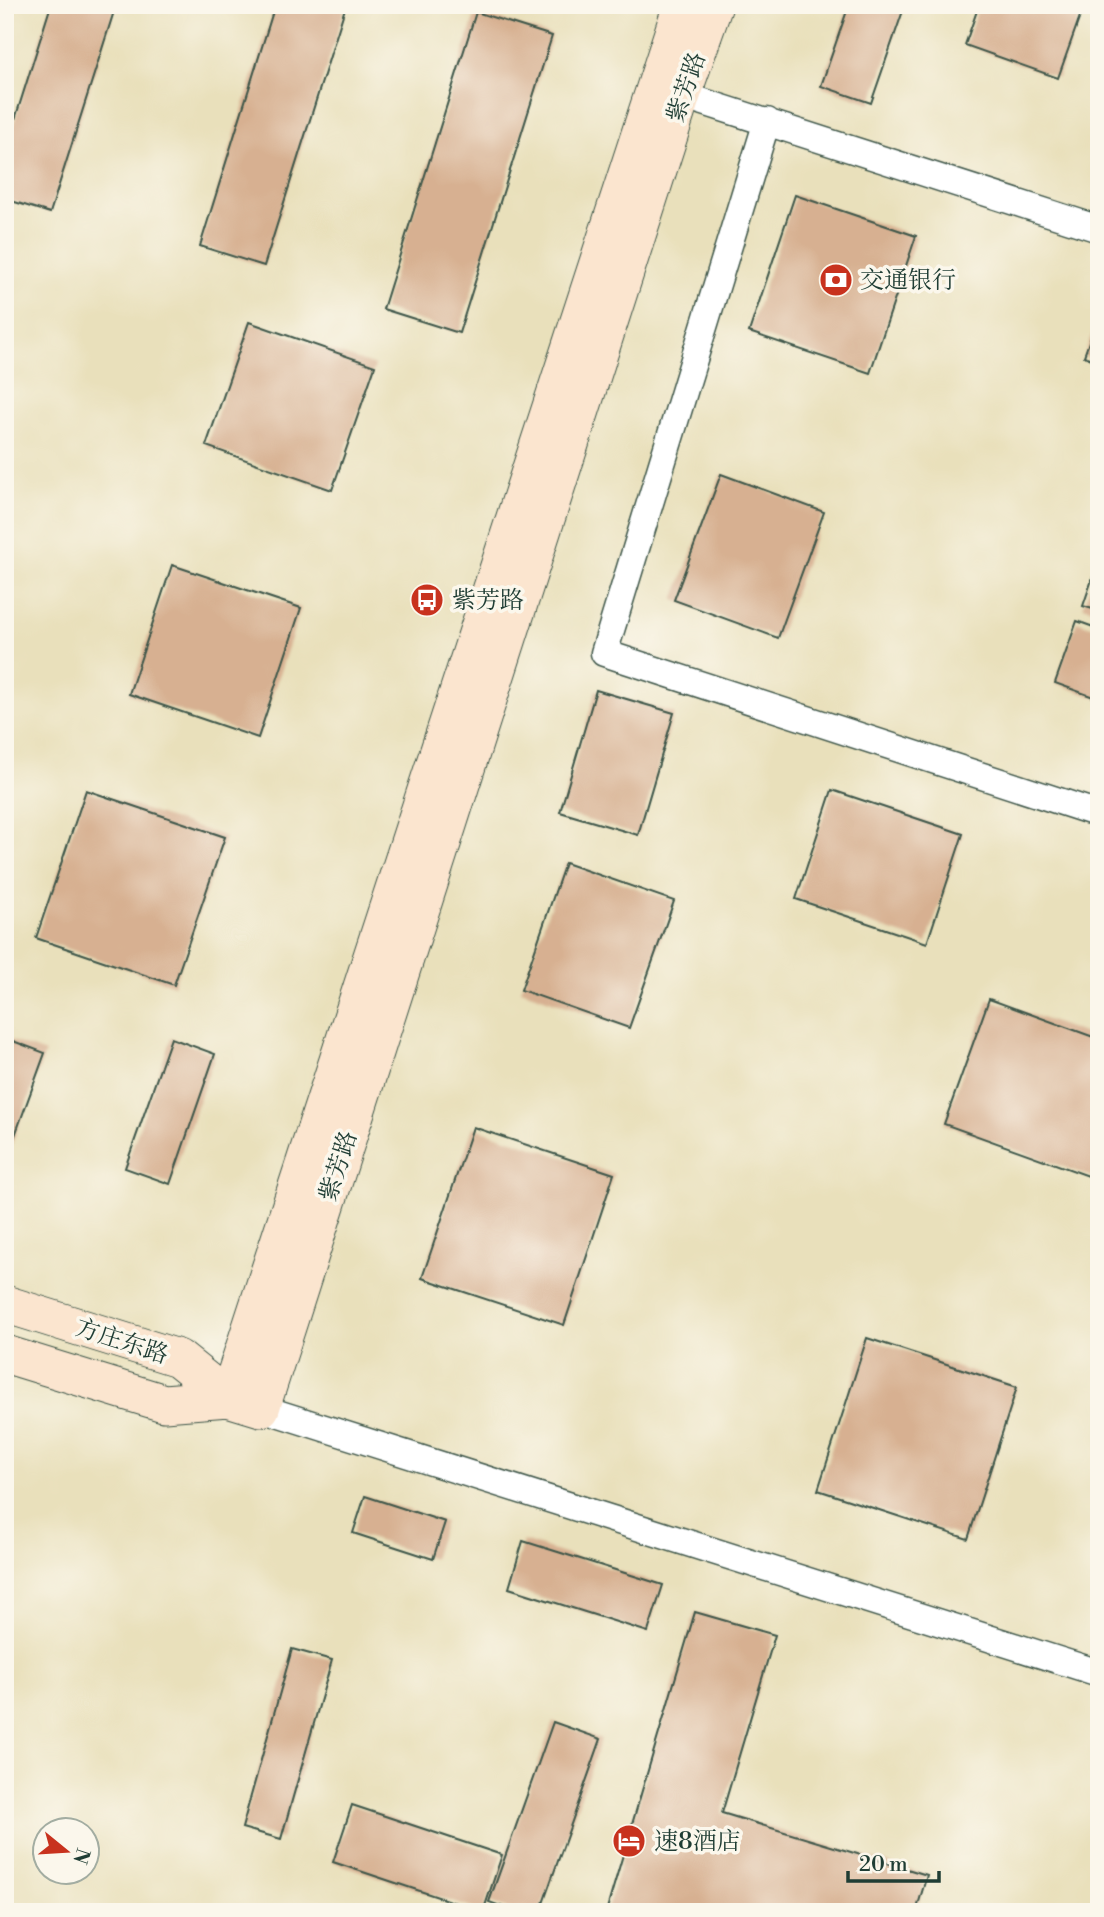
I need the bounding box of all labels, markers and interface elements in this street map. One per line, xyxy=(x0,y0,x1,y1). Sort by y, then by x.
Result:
street label: 紫芳路 xyxy=(661,48,713,126)
bank icon: 交通银行 xyxy=(817,261,855,299)
place label: 交通银行 xyxy=(860,266,956,296)
bus stop icon: 紫芳路 xyxy=(408,581,446,619)
place label: 紫芳路 xyxy=(452,586,524,616)
street label: 紫芳路 xyxy=(314,1127,364,1205)
street label: 方庄东路 xyxy=(71,1313,172,1371)
north arrow xyxy=(32,1815,102,1885)
hotel icon: 速8酒店 xyxy=(610,1822,648,1860)
place label: 速8酒店 xyxy=(654,1827,741,1857)
scale bar xyxy=(848,1840,940,1884)
text: N xyxy=(67,1845,95,1867)
text: 20 m xyxy=(859,1852,908,1878)

